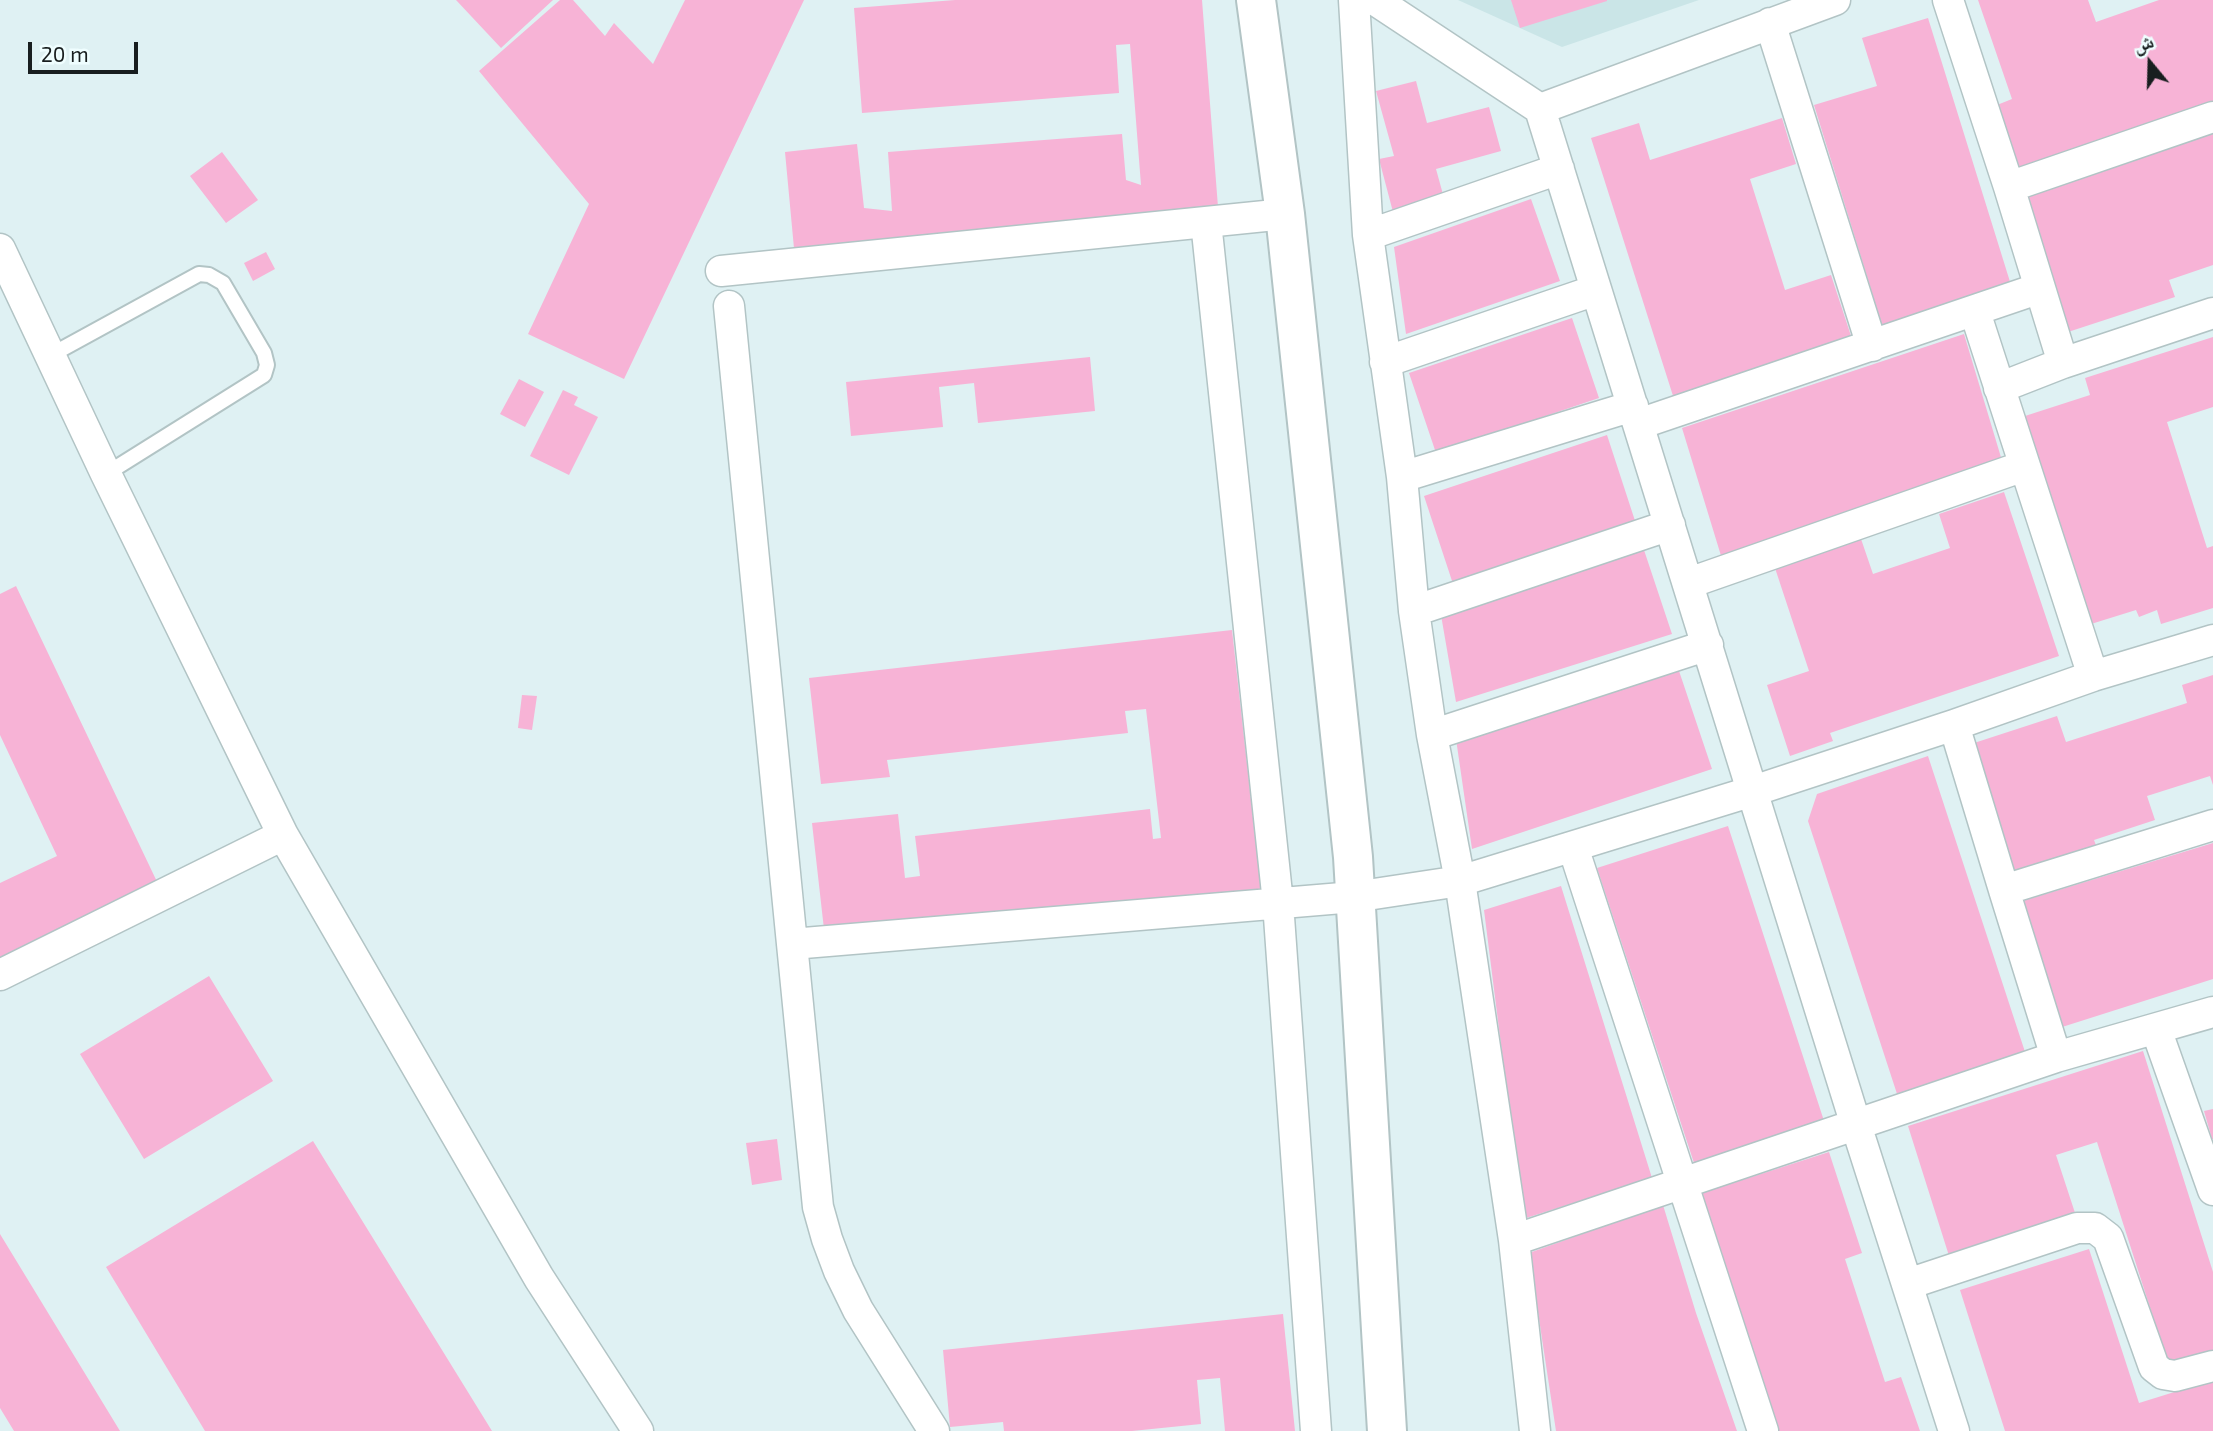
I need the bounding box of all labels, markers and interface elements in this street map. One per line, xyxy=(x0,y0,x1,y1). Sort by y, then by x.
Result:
scale bar xyxy=(32,28,142,72)
north arrow xyxy=(2115,28,2185,98)
text: ش xyxy=(2130,29,2156,57)
text: 20 m xyxy=(41,41,89,66)

